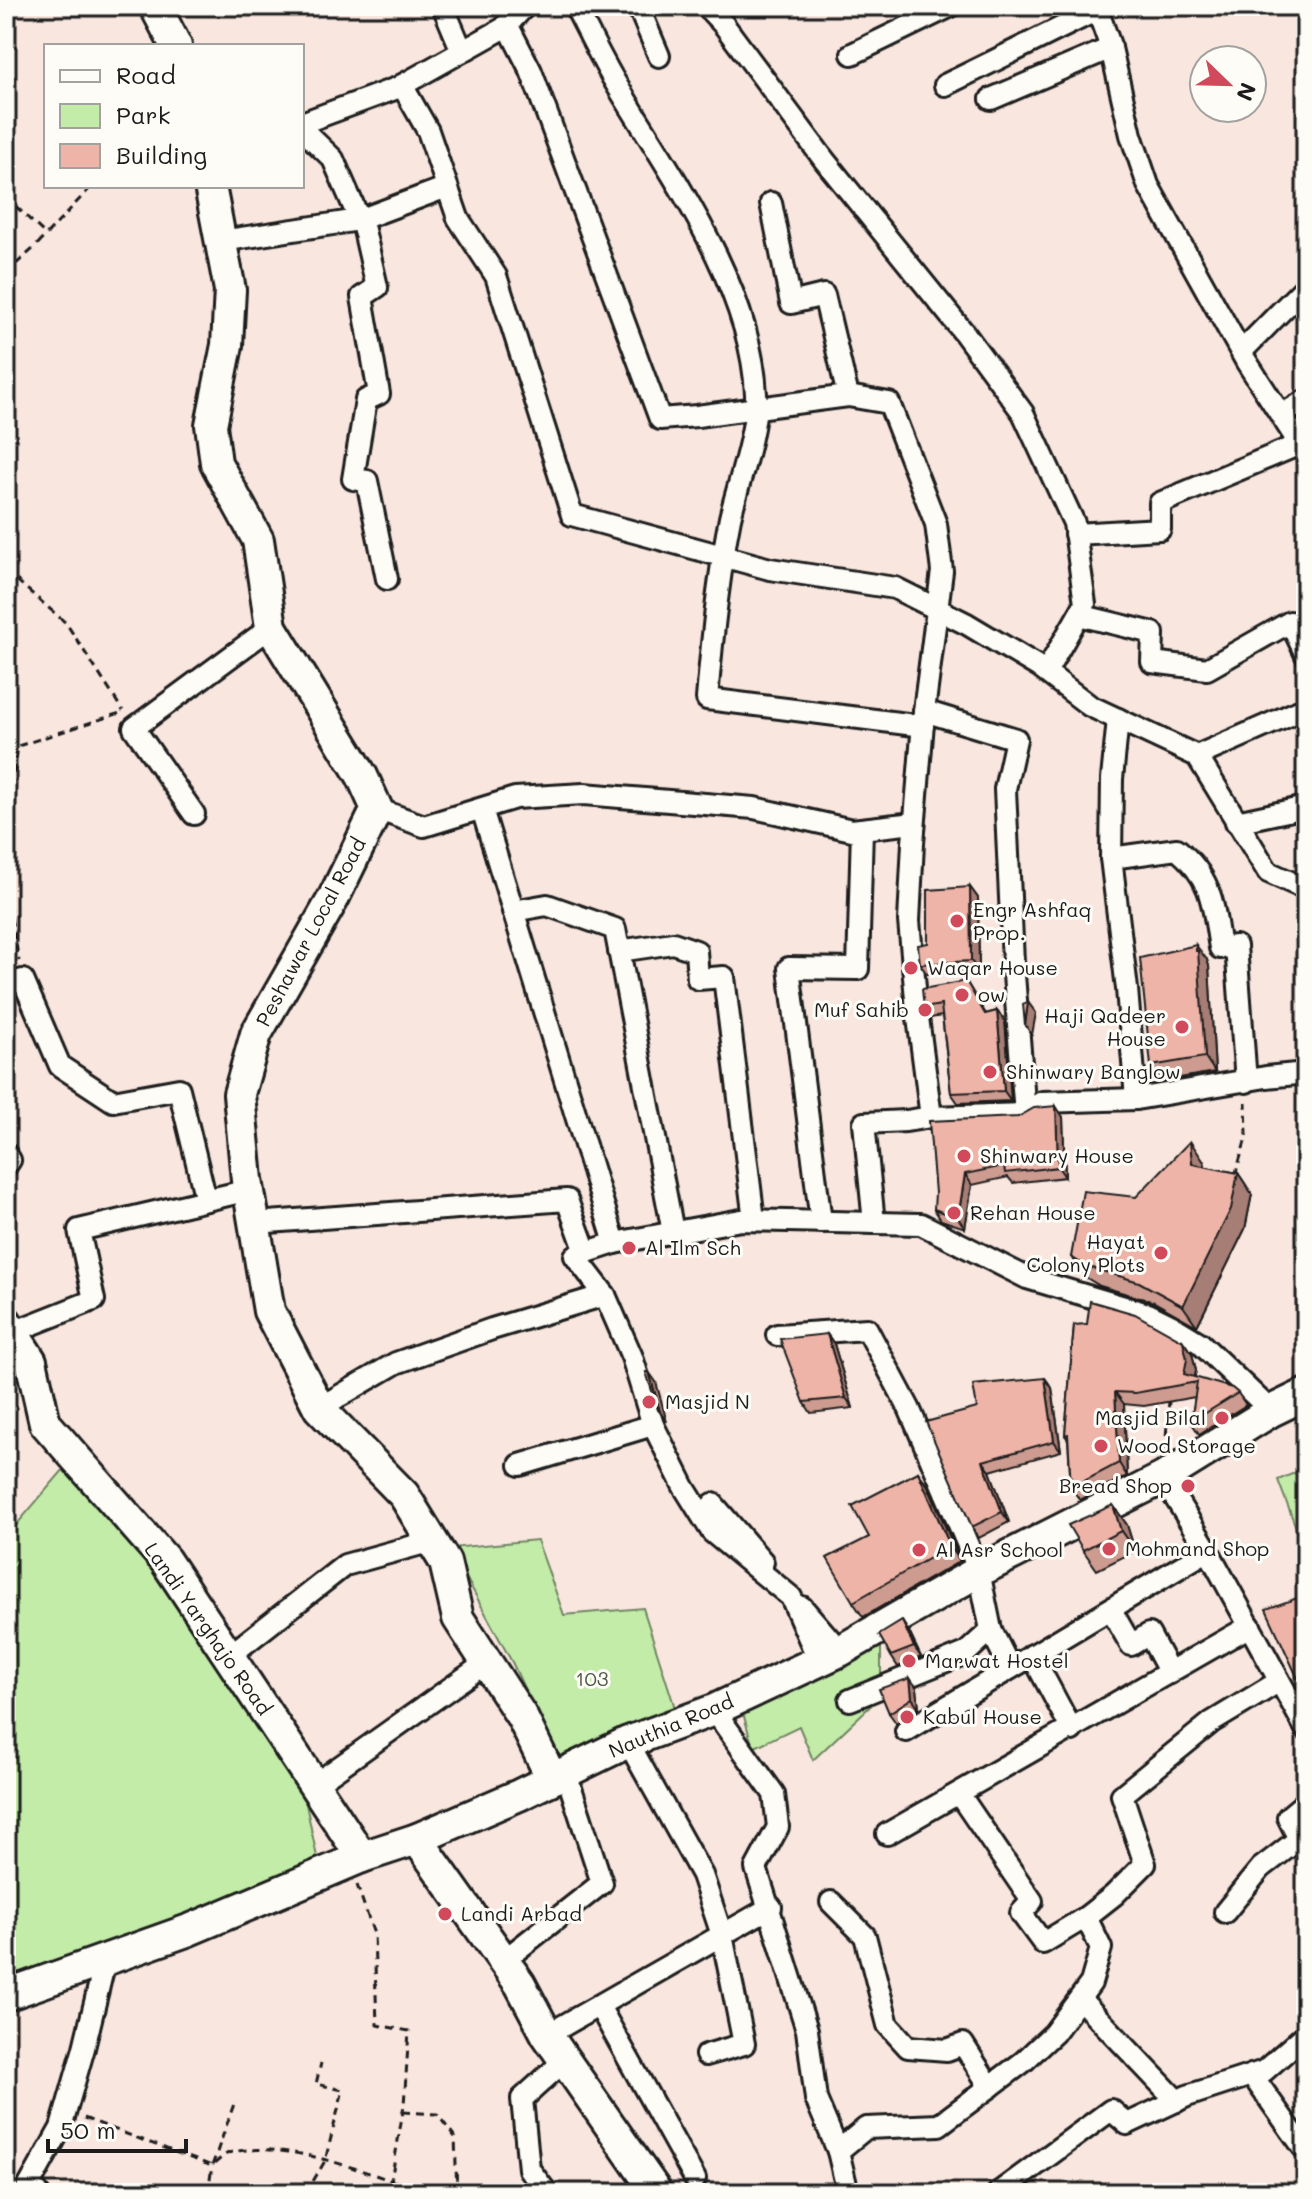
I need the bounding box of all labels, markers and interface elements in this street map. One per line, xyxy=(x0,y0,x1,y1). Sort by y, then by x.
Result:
legend xyxy=(44,44,304,188)
north arrow xyxy=(1188,44,1268,124)
text: Road xyxy=(116,59,176,90)
text: N xyxy=(1230,79,1263,105)
text: Park xyxy=(116,99,170,130)
text: Building xyxy=(116,139,207,170)
street label: Peshawar Local Road xyxy=(249,833,371,1030)
place label: Engr Ashfaq Prop. xyxy=(973,896,1091,945)
marker: Engr Ashfaq Prop. xyxy=(948,912,966,930)
place label: Waqar House xyxy=(927,954,1058,980)
marker: Waqar House xyxy=(902,959,920,977)
place label: ow xyxy=(978,981,1005,1007)
marker: ow xyxy=(953,986,971,1004)
place label: Muf Sahib xyxy=(814,996,909,1022)
marker: Muf Sahib xyxy=(916,1001,934,1019)
place label: Haji Qadeer House xyxy=(1044,1002,1166,1051)
marker: Haji Qadeer House xyxy=(1173,1018,1191,1036)
place label: Shinwary Banglow xyxy=(1006,1058,1181,1084)
marker: Shinwary Banglow xyxy=(981,1063,999,1081)
place label: Shinwary House xyxy=(980,1142,1134,1168)
marker: Shinwary House xyxy=(955,1147,973,1165)
place label: Rehan House xyxy=(970,1199,1096,1225)
marker: Rehan House xyxy=(945,1204,963,1222)
place label: Hayat Colony Plots xyxy=(1026,1228,1145,1277)
place label: Al Ilm Sch xyxy=(645,1234,741,1260)
marker: Al Ilm Sch xyxy=(620,1239,638,1257)
marker: Hayat Colony Plots xyxy=(1152,1244,1170,1262)
place label: Masjid N xyxy=(665,1388,750,1414)
marker: Masjid N xyxy=(640,1393,658,1411)
place label: Masjid Bilal xyxy=(1095,1404,1206,1430)
marker: Masjid Bilal xyxy=(1213,1409,1231,1427)
place label: Wood Storage xyxy=(1117,1432,1256,1458)
marker: Wood Storage xyxy=(1092,1437,1110,1455)
place label: Bread Shop xyxy=(1059,1472,1172,1498)
marker: Bread Shop xyxy=(1179,1477,1197,1495)
place label: Mohmand Shop xyxy=(1125,1535,1269,1561)
place label: Al Asr School xyxy=(935,1536,1063,1562)
street label: Landi Yarghajo Road xyxy=(139,1537,278,1720)
marker: Mohmand Shop xyxy=(1100,1540,1118,1558)
marker: Al Asr School xyxy=(910,1541,928,1559)
place label: Marwat Hostel xyxy=(925,1647,1069,1673)
marker: Marwat Hostel xyxy=(900,1652,918,1670)
park label: 103 xyxy=(576,1665,609,1691)
street label: Nauthia Road xyxy=(604,1687,737,1763)
place label: Kabul House xyxy=(923,1703,1042,1729)
marker: Kabul House xyxy=(898,1708,916,1726)
place label: Landi Arbad xyxy=(461,1900,582,1926)
marker: Landi Arbad xyxy=(436,1905,454,1923)
scale bar xyxy=(48,2103,186,2153)
text: 50 m xyxy=(60,2114,116,2145)

